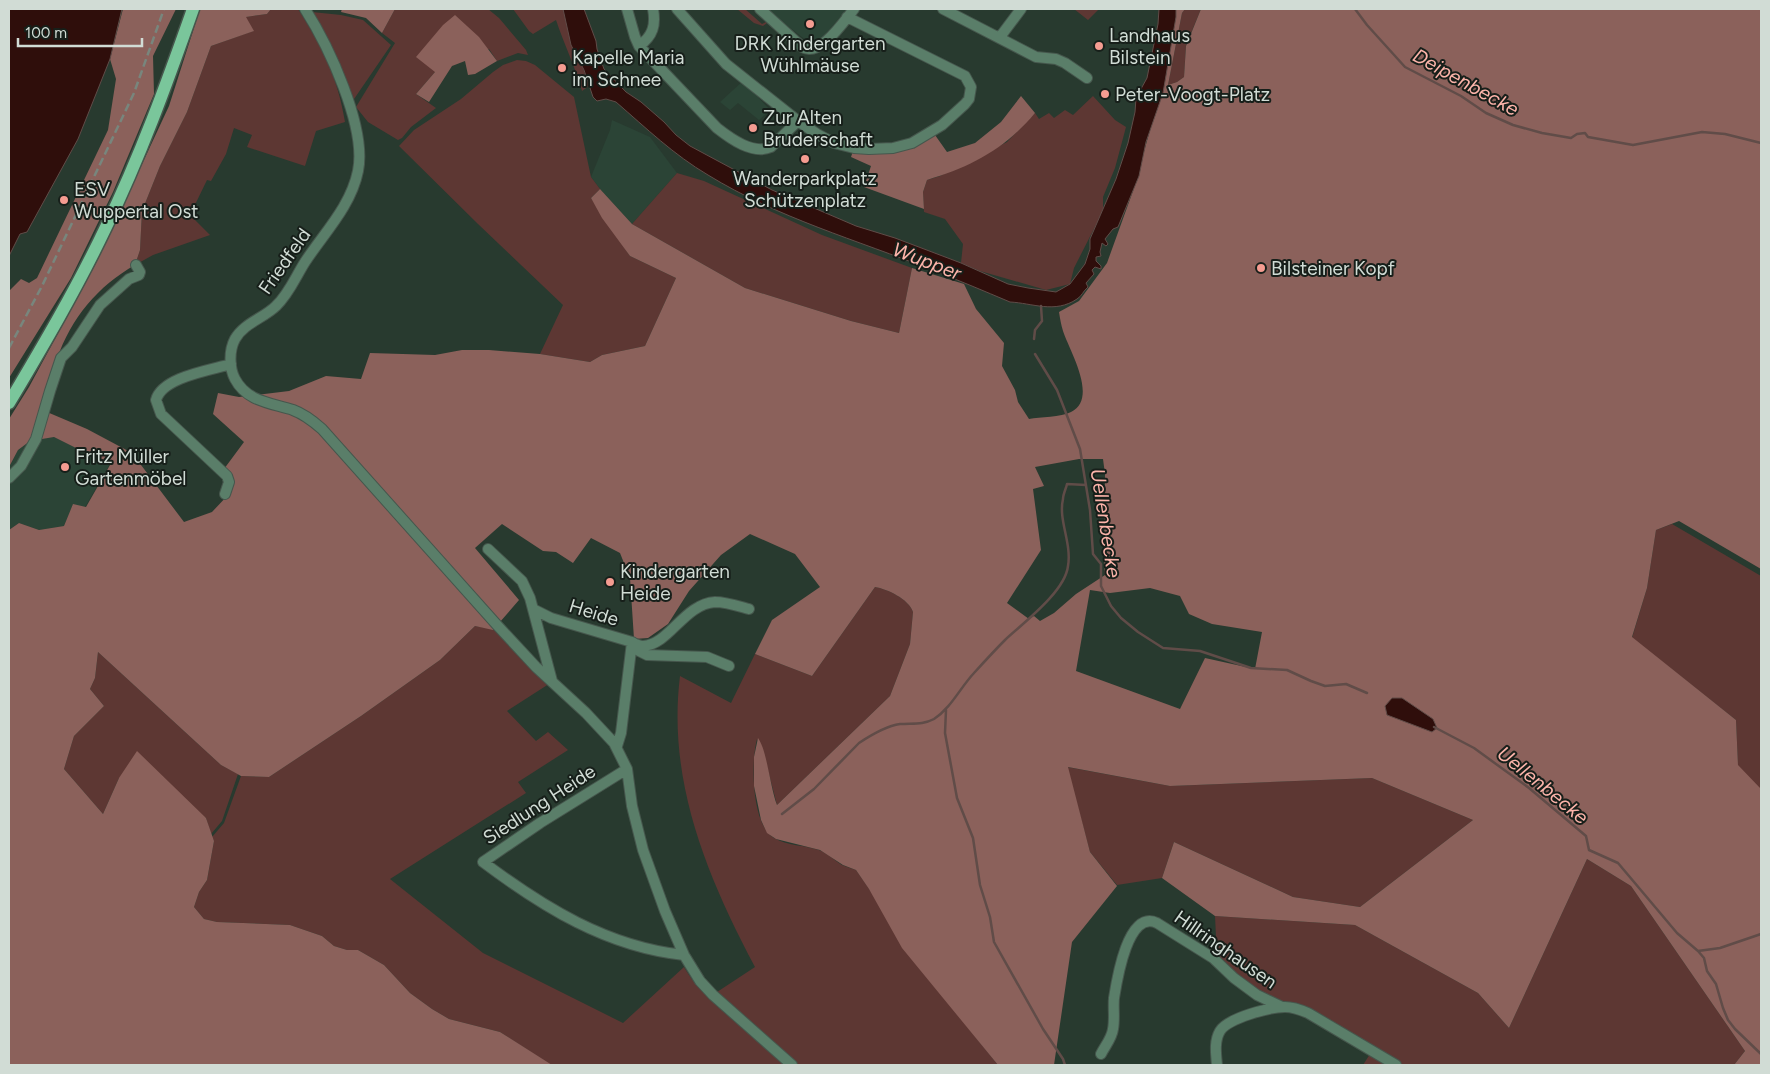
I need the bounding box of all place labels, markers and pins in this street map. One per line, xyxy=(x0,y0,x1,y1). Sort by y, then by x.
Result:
marker: DRK Kindergarten Wühlmäuse xyxy=(804,18,816,30)
place label: Landhaus Bilstein xyxy=(1109,24,1190,69)
place label: DRK Kindergarten Wühlmäuse xyxy=(734,32,886,77)
marker: Landhaus Bilstein xyxy=(1093,40,1105,52)
place label: Kapelle Maria im Schnee xyxy=(572,46,684,91)
marker: Kapelle Maria im Schnee xyxy=(556,62,568,74)
place label: Peter-Voogt-Platz xyxy=(1115,83,1270,106)
marker: Peter-Voogt-Platz xyxy=(1099,88,1111,100)
place label: Zur Alten Bruderschaft xyxy=(763,106,873,151)
marker: Zur Alten Bruderschaft xyxy=(747,122,759,134)
marker: Wanderparkplatz Schützenplatz xyxy=(799,153,811,165)
place label: Wanderparkplatz Schützenplatz xyxy=(733,167,877,212)
place label: ESV Wuppertal Ost xyxy=(74,178,199,223)
marker: ESV Wuppertal Ost xyxy=(58,194,70,206)
place label: Bilsteiner Kopf xyxy=(1271,257,1395,280)
marker: Bilsteiner Kopf xyxy=(1255,262,1267,274)
place label: Fritz Müller Gartenmöbel xyxy=(75,445,187,490)
marker: Fritz Müller Gartenmöbel xyxy=(59,461,71,473)
place label: Kindergarten Heide xyxy=(620,560,730,605)
marker: Kindergarten Heide xyxy=(604,576,616,588)

